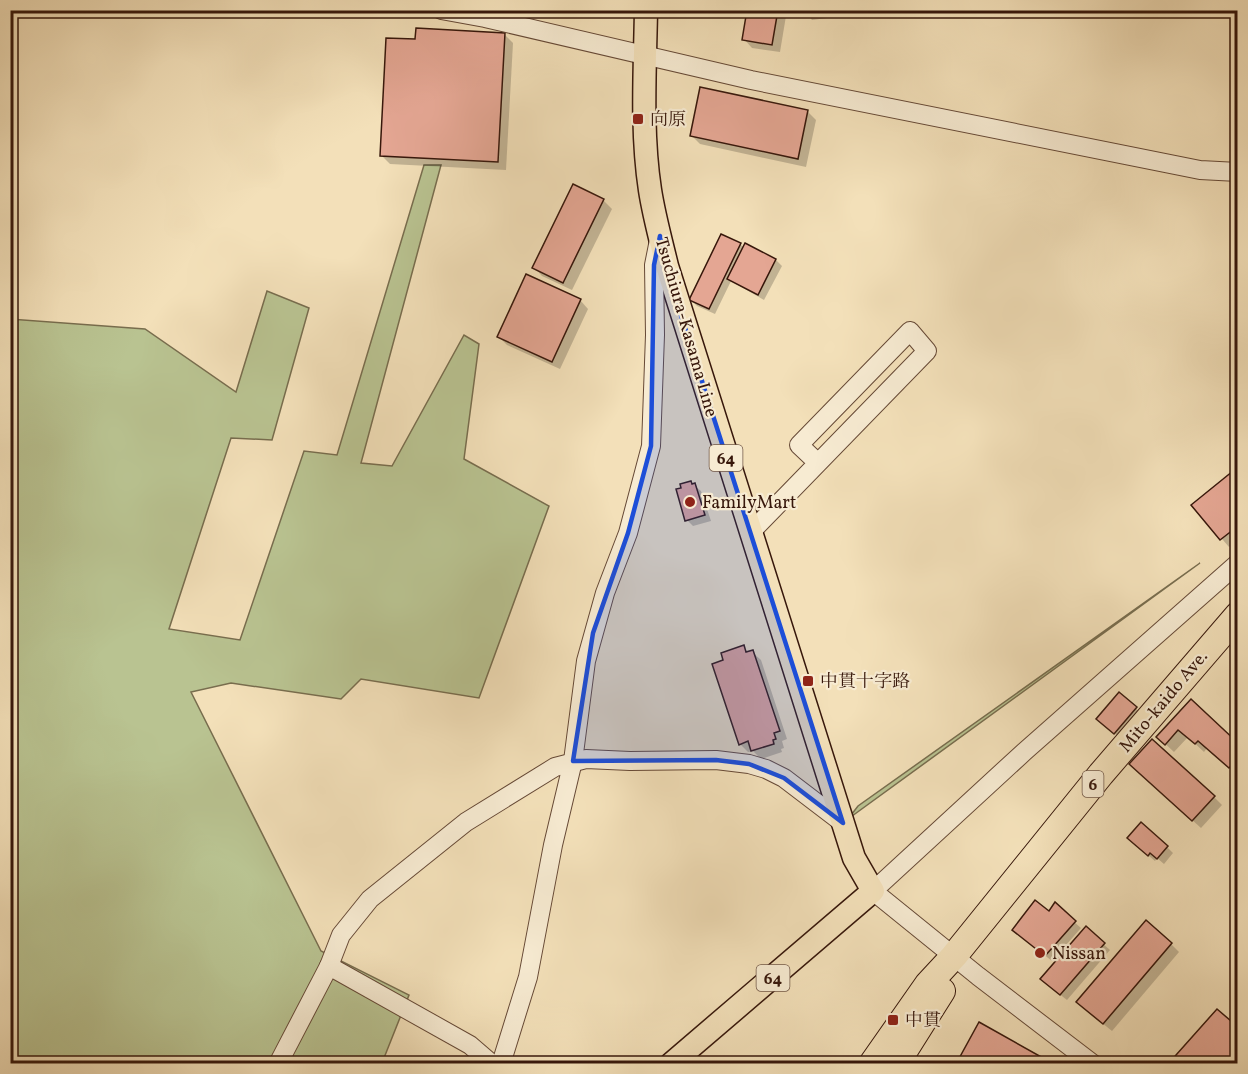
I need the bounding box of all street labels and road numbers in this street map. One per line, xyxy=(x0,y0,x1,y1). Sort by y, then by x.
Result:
street label: Tsuchiura-Kasama Line xyxy=(648,235,723,420)
road number: 64 xyxy=(710,445,742,471)
street label: Mito-kaido Ave. xyxy=(1114,646,1214,758)
road number: 6 xyxy=(1082,771,1104,797)
road number: 64 xyxy=(756,965,790,991)

